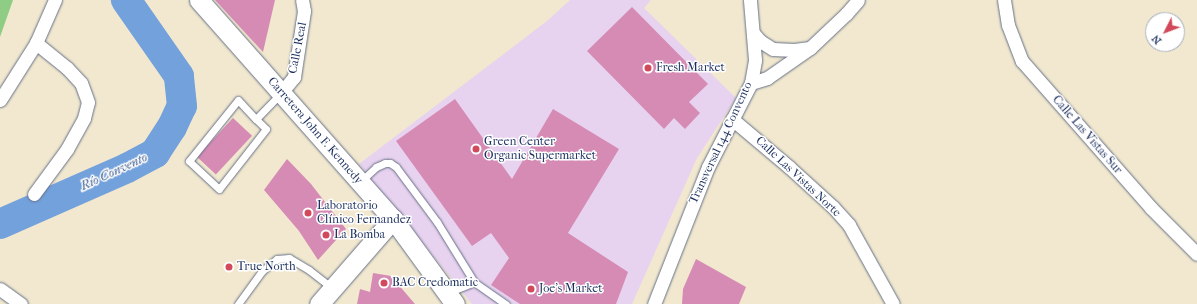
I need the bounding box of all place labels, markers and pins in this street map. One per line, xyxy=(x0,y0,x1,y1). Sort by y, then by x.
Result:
place label: Fresh Market xyxy=(656,61,725,75)
marker: Fresh Market xyxy=(643,63,653,73)
place label: Green Center Organic Supermarket xyxy=(484,135,596,163)
marker: Green Center Organic Supermarket xyxy=(471,144,481,154)
place label: Laboratorio Clínico Fernandez xyxy=(317,199,411,227)
marker: Laboratorio Clínico Fernandez xyxy=(302,207,314,219)
place label: La Bomba xyxy=(334,228,385,242)
marker: La Bomba xyxy=(321,230,331,240)
place label: True North xyxy=(237,260,296,274)
marker: True North xyxy=(224,262,234,272)
place label: BAC Credomatic xyxy=(392,276,478,290)
marker: BAC Credomatic xyxy=(379,278,389,288)
place label: Joe's Market xyxy=(539,282,603,296)
marker: Joe's Market xyxy=(526,284,536,294)

